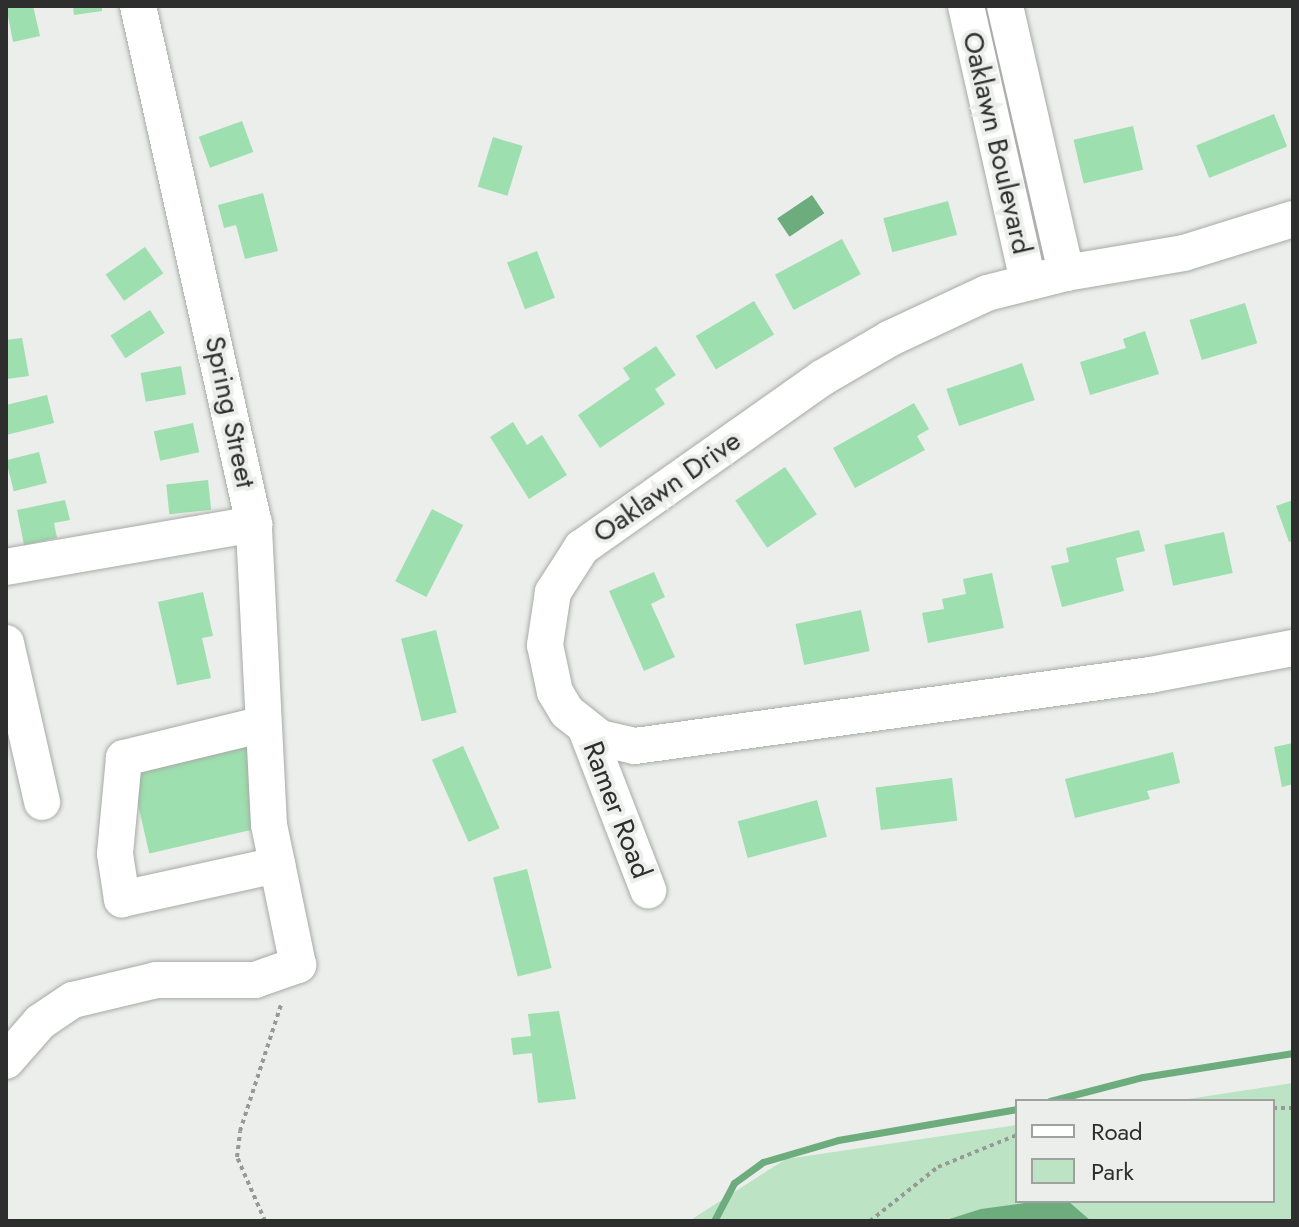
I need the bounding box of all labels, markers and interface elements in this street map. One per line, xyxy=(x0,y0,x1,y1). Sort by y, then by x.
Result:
street label: Oaklawn Boulevard xyxy=(955,29,1039,257)
street label: Spring Street xyxy=(198,333,262,491)
street label: Oaklawn Drive xyxy=(587,424,747,550)
street label: Ramer Road xyxy=(576,737,658,883)
legend xyxy=(1015,1099,1275,1203)
text: Road xyxy=(1091,1114,1143,1149)
text: Park xyxy=(1091,1154,1134,1189)

